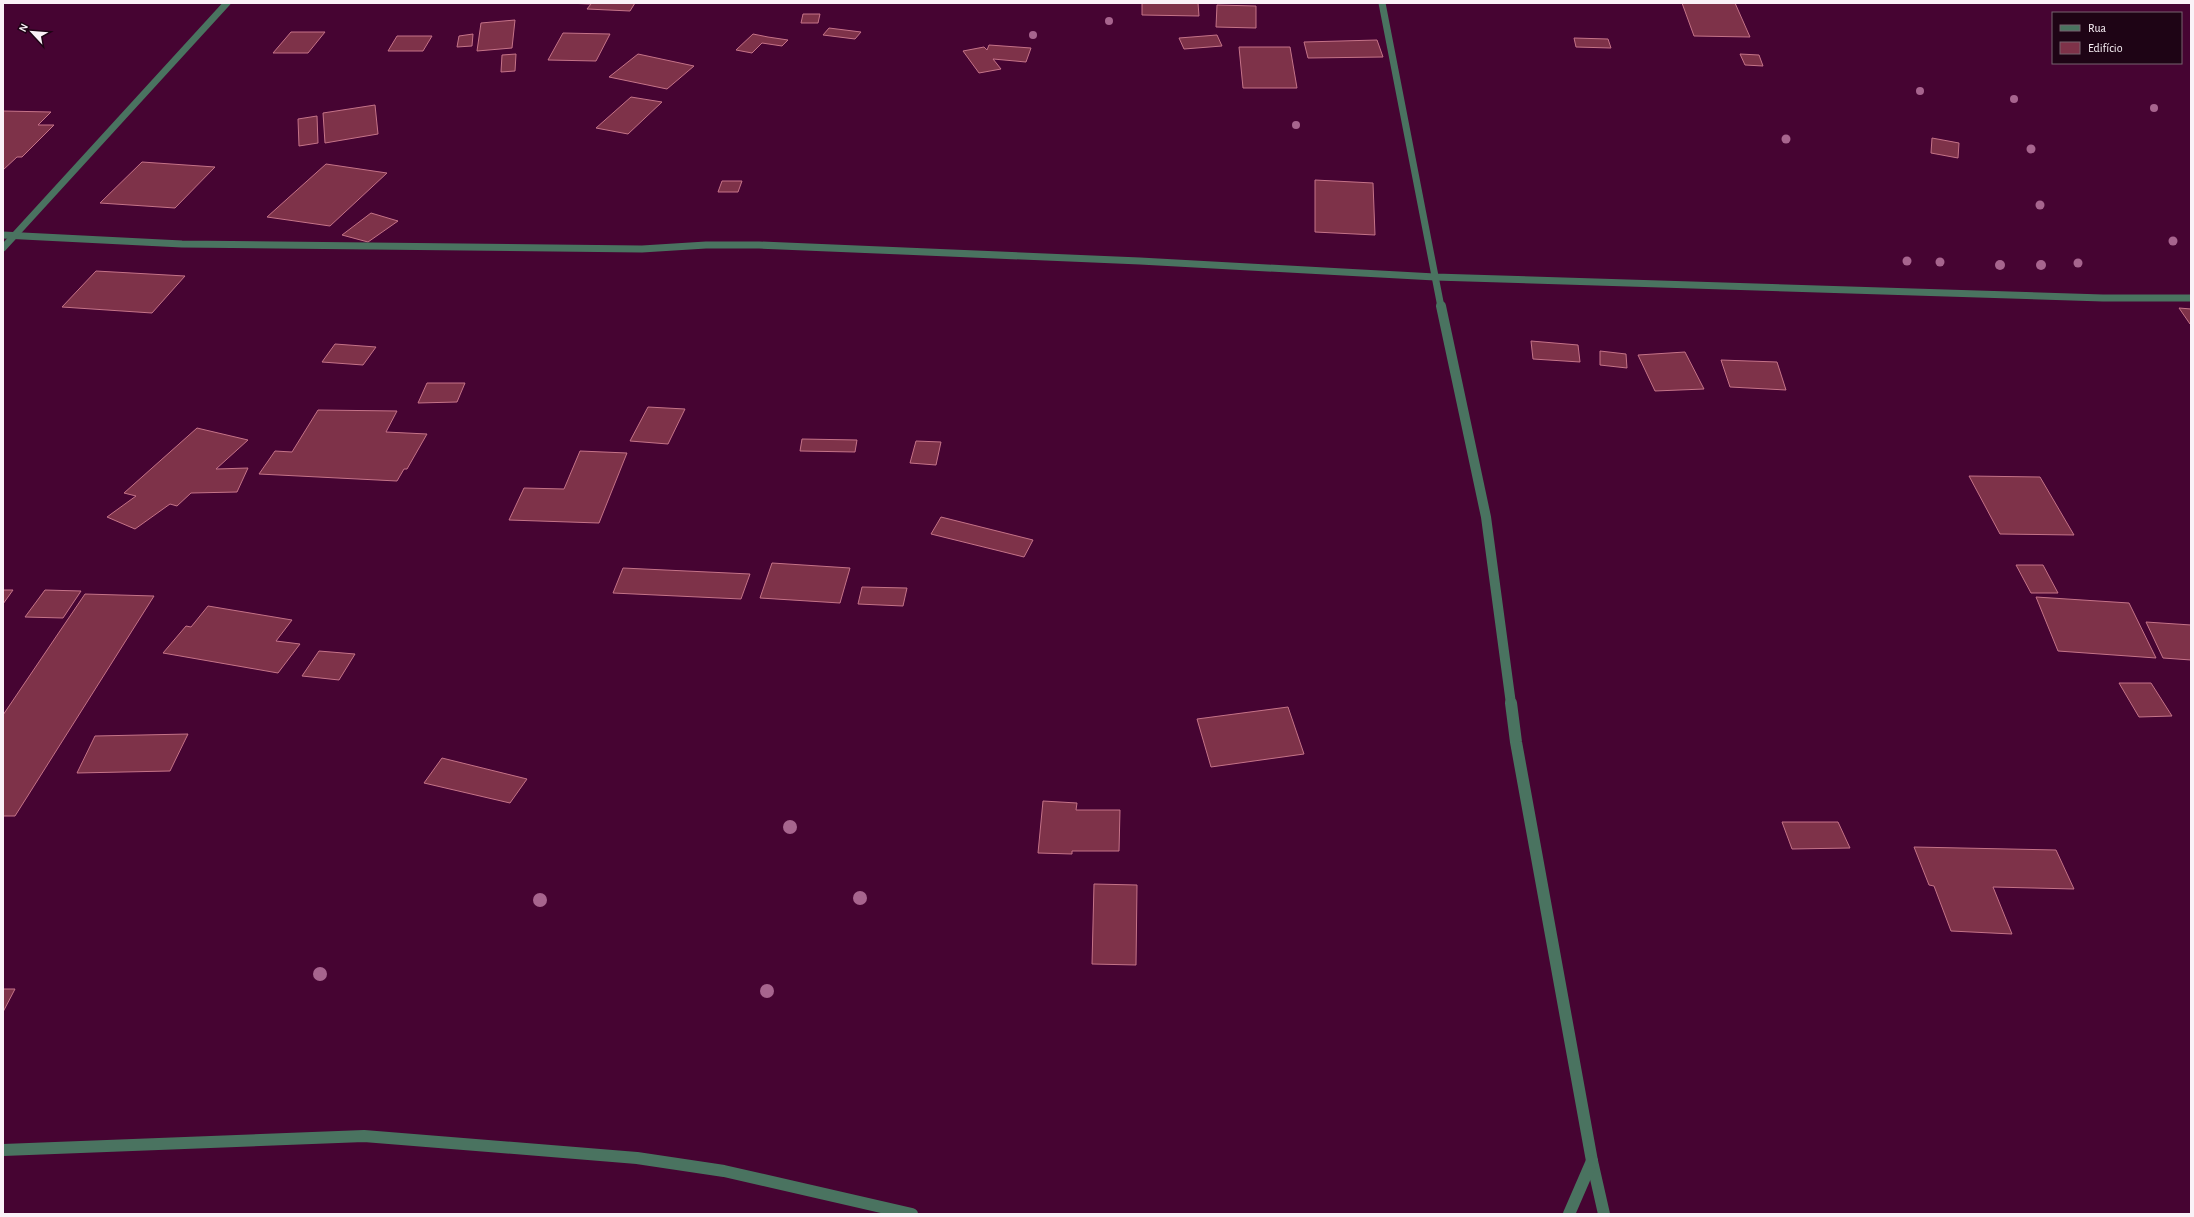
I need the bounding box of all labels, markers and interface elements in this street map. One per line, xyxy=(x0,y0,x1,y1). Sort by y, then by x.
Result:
north arrow xyxy=(12,12,52,52)
legend xyxy=(2052,12,2182,64)
text: N xyxy=(17,22,30,34)
text: Rua xyxy=(2088,22,2107,34)
text: Edifício xyxy=(2088,42,2123,54)

